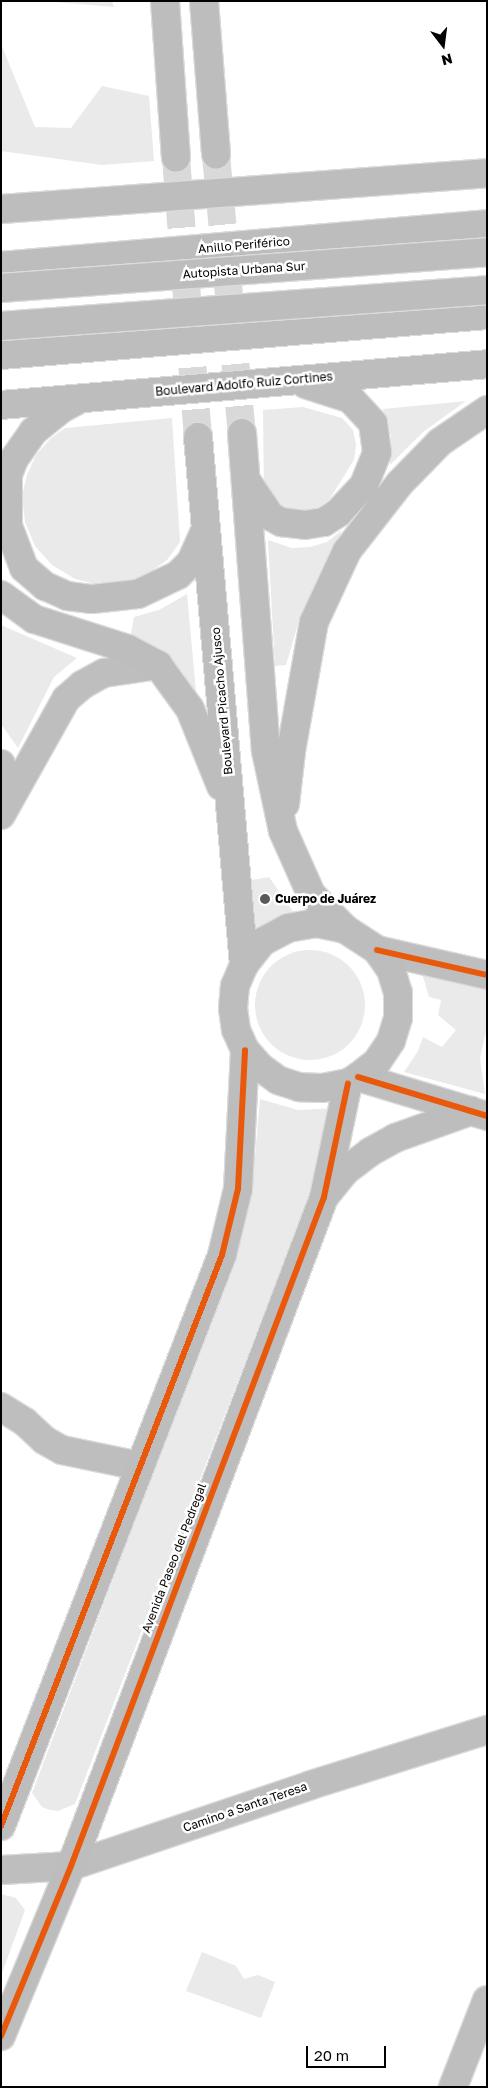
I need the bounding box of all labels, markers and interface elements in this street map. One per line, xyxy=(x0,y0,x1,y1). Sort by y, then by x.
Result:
north arrow xyxy=(418,20,468,70)
text: N xyxy=(440,50,454,70)
street label: Anillo Periférico xyxy=(198,234,290,256)
street label: Autopista Urbana Sur xyxy=(182,259,306,281)
street label: Boulevard Adolfo Ruiz Cortines xyxy=(155,369,333,399)
street label: Boulevard Picacho Ajusco xyxy=(208,627,236,775)
place label: Cuerpo de Juárez xyxy=(275,892,376,906)
marker: Cuerpo de Juárez xyxy=(259,893,271,905)
street label: Avenida Paseo del Pedregal xyxy=(139,1481,209,1635)
street label: Camino a Santa Teresa xyxy=(181,1779,309,1835)
scale bar xyxy=(308,2036,388,2068)
text: 20 m xyxy=(314,2046,349,2064)

